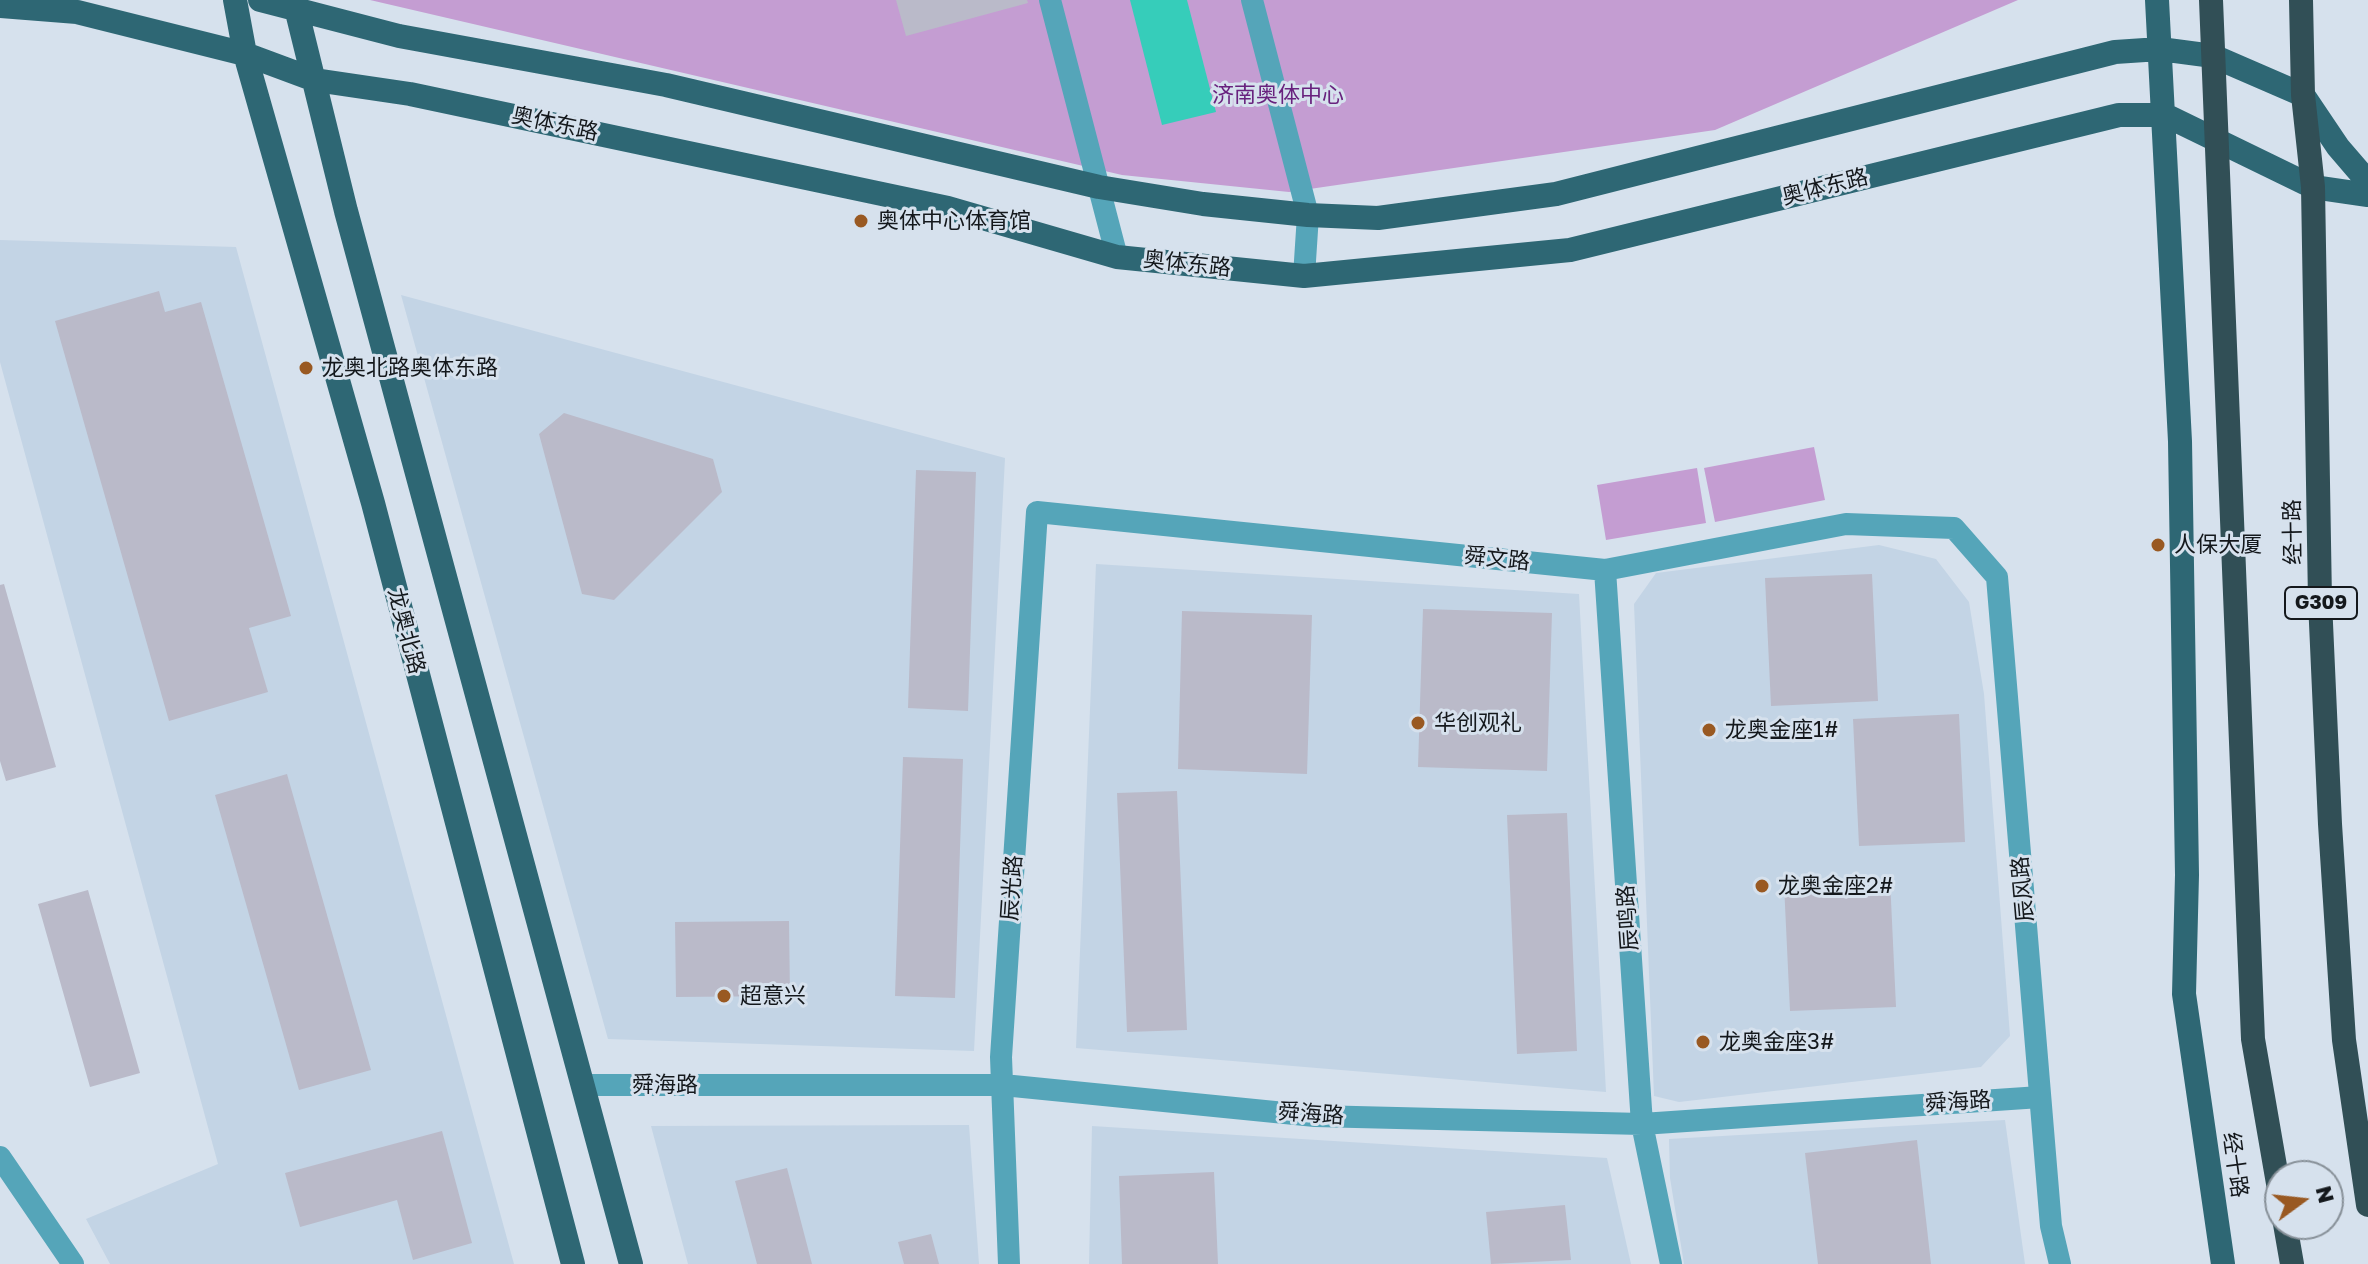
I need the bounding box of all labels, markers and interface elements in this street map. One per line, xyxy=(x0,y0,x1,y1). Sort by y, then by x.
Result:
park label: 济南奥体中心 xyxy=(1212,82,1344,108)
street label: 奥体东路 xyxy=(509,102,601,146)
street label: 奥体东路 xyxy=(1779,164,1871,210)
place label: 奥体中心体育馆 xyxy=(877,208,1031,234)
marker: 奥体中心体育馆 xyxy=(852,212,870,230)
street label: 奥体东路 xyxy=(1142,246,1232,282)
place label: 龙奥北路奥体东路 xyxy=(322,355,498,381)
marker: 龙奥北路奥体东路 xyxy=(297,359,315,377)
street label: 经十路 xyxy=(2279,499,2307,565)
place label: 人保大厦 xyxy=(2174,532,2262,558)
marker: 人保大厦 xyxy=(2149,536,2167,554)
street label: 舜文路 xyxy=(1463,542,1531,576)
street label: 龙奥北路 xyxy=(382,585,430,677)
road number: G309 xyxy=(2285,587,2357,619)
place label: 华创观礼 xyxy=(1434,710,1522,736)
marker: 华创观礼 xyxy=(1409,714,1427,732)
place label: 龙奥金座1# xyxy=(1725,717,1839,743)
marker: 龙奥金座1# xyxy=(1700,721,1718,739)
street label: 辰光路 xyxy=(997,854,1027,922)
street label: 辰风路 xyxy=(2007,855,2039,923)
place label: 龙奥金座2# xyxy=(1778,873,1894,899)
marker: 龙奥金座2# xyxy=(1753,877,1771,895)
street label: 辰鸣路 xyxy=(1613,884,1643,952)
place label: 超意兴 xyxy=(740,983,806,1009)
marker: 超意兴 xyxy=(715,987,733,1005)
place label: 龙奥金座3# xyxy=(1719,1029,1835,1055)
marker: 龙奥金座3# xyxy=(1694,1033,1712,1051)
street label: 舜海路 xyxy=(632,1072,698,1098)
street label: 舜海路 xyxy=(1924,1087,1992,1117)
street label: 舜海路 xyxy=(1277,1099,1345,1129)
street label: 经十路 xyxy=(2217,1130,2253,1200)
north arrow xyxy=(2264,1160,2344,1240)
text: N xyxy=(2311,1183,2341,1206)

